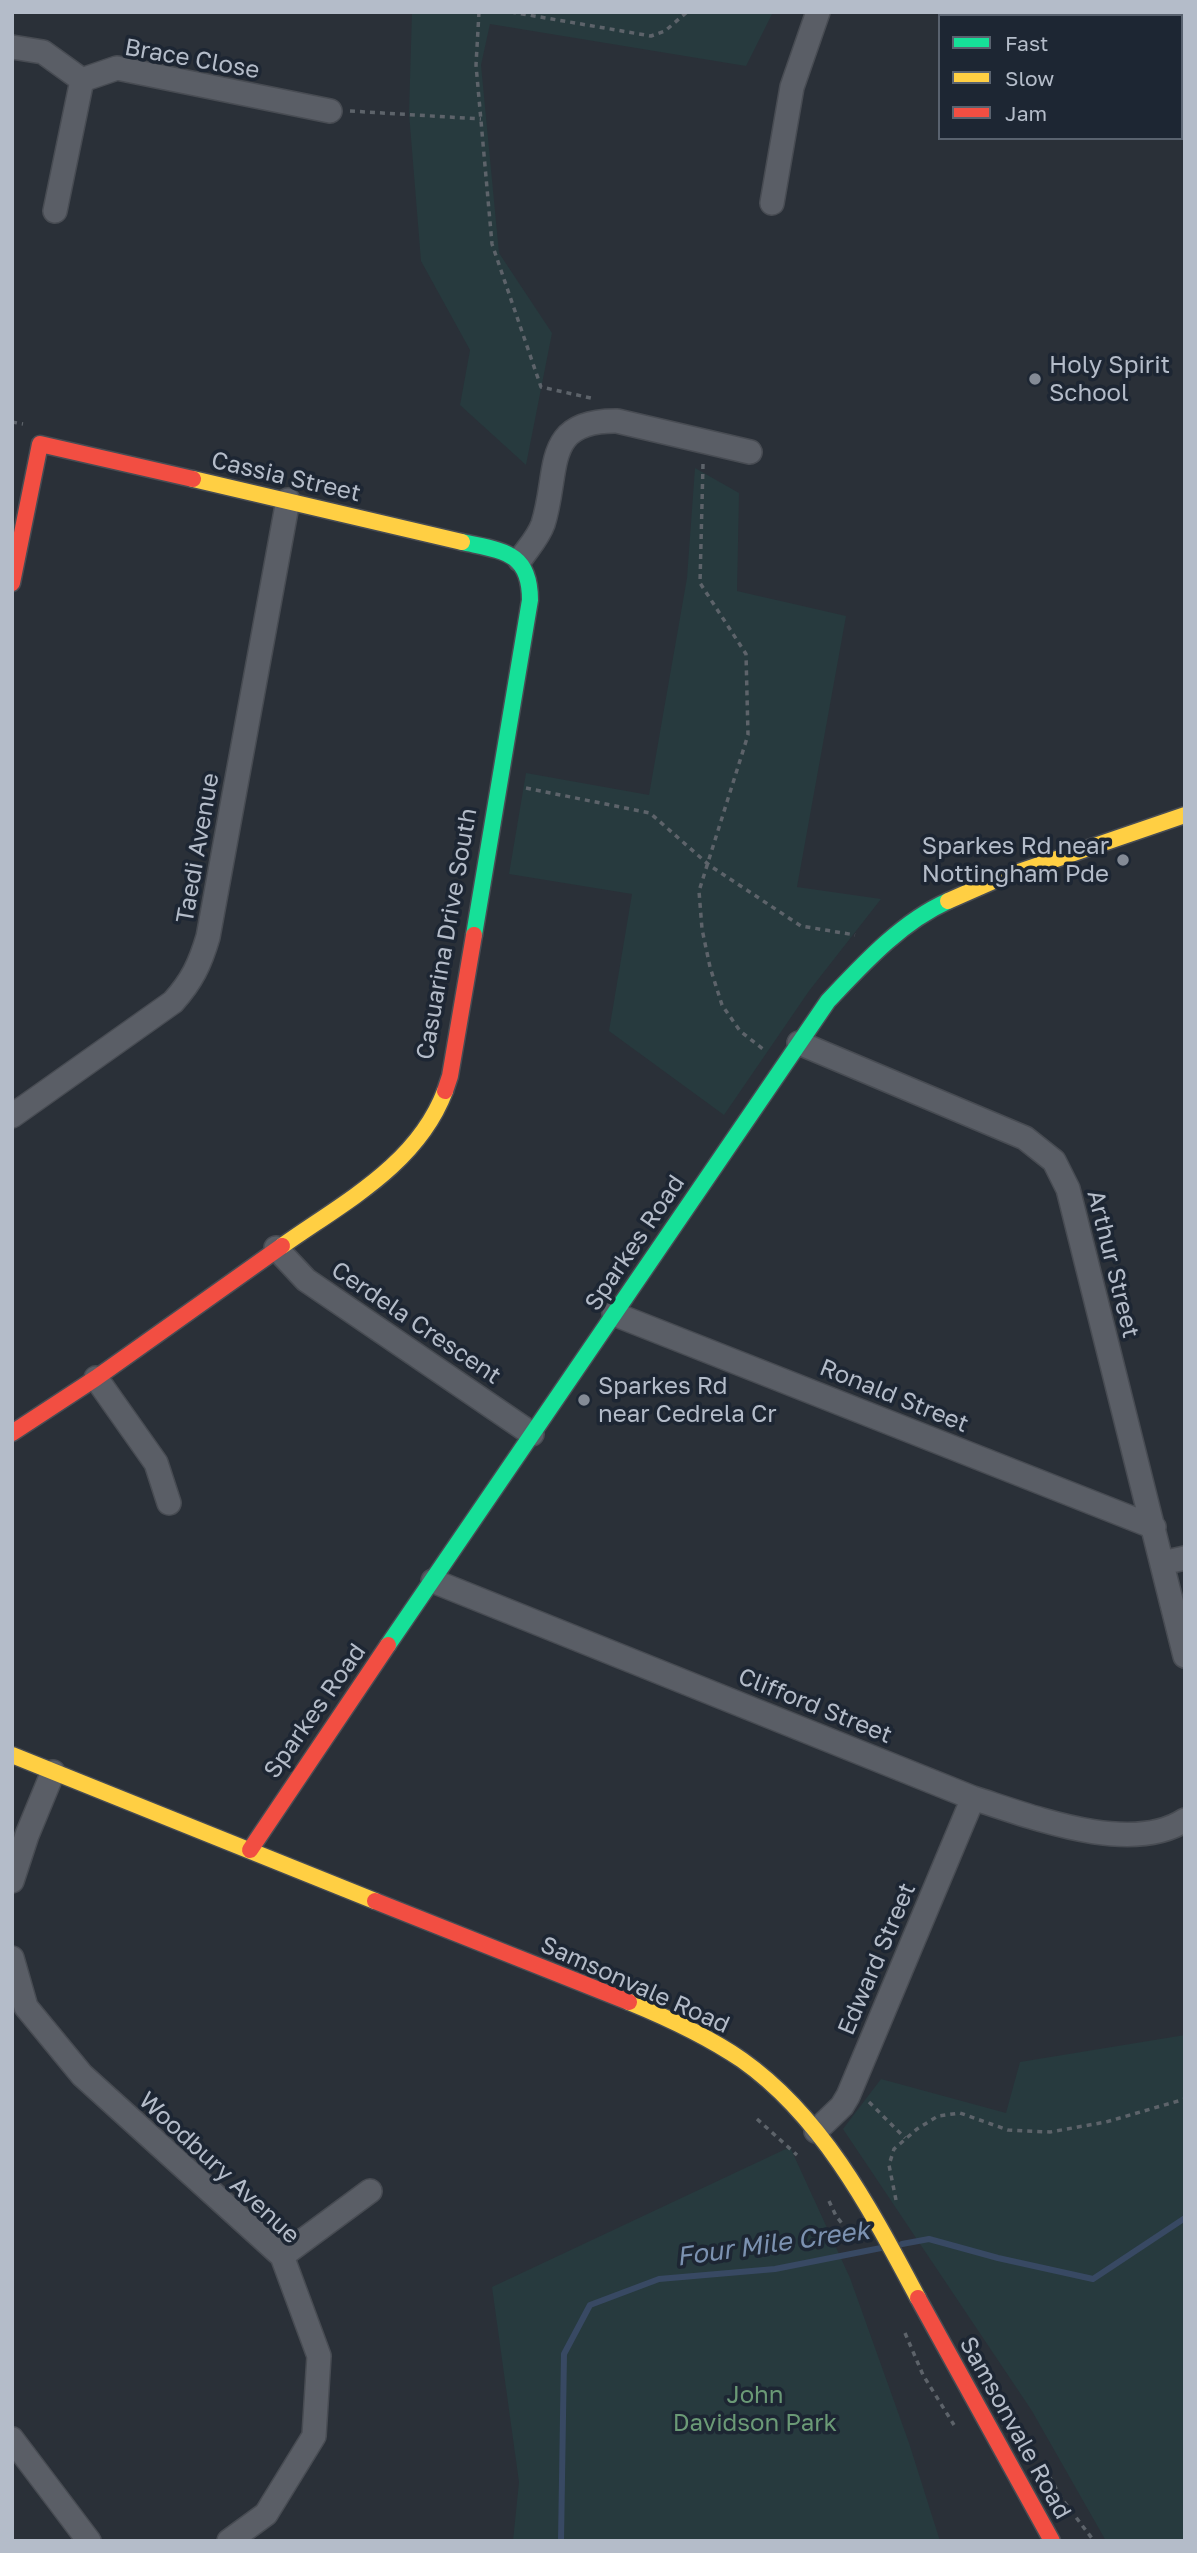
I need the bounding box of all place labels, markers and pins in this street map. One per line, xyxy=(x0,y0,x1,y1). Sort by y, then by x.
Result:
place label: Holy Spirit School xyxy=(1049,351,1170,407)
marker: Holy Spirit School xyxy=(1027,371,1043,387)
place label: Sparkes Rd near Nottingham Pde xyxy=(922,832,1109,888)
marker: Sparkes Rd near Nottingham Pde xyxy=(1115,852,1131,868)
place label: Sparkes Rd near Cedrela Cr xyxy=(598,1372,777,1428)
marker: Sparkes Rd near Cedrela Cr xyxy=(576,1392,592,1408)

